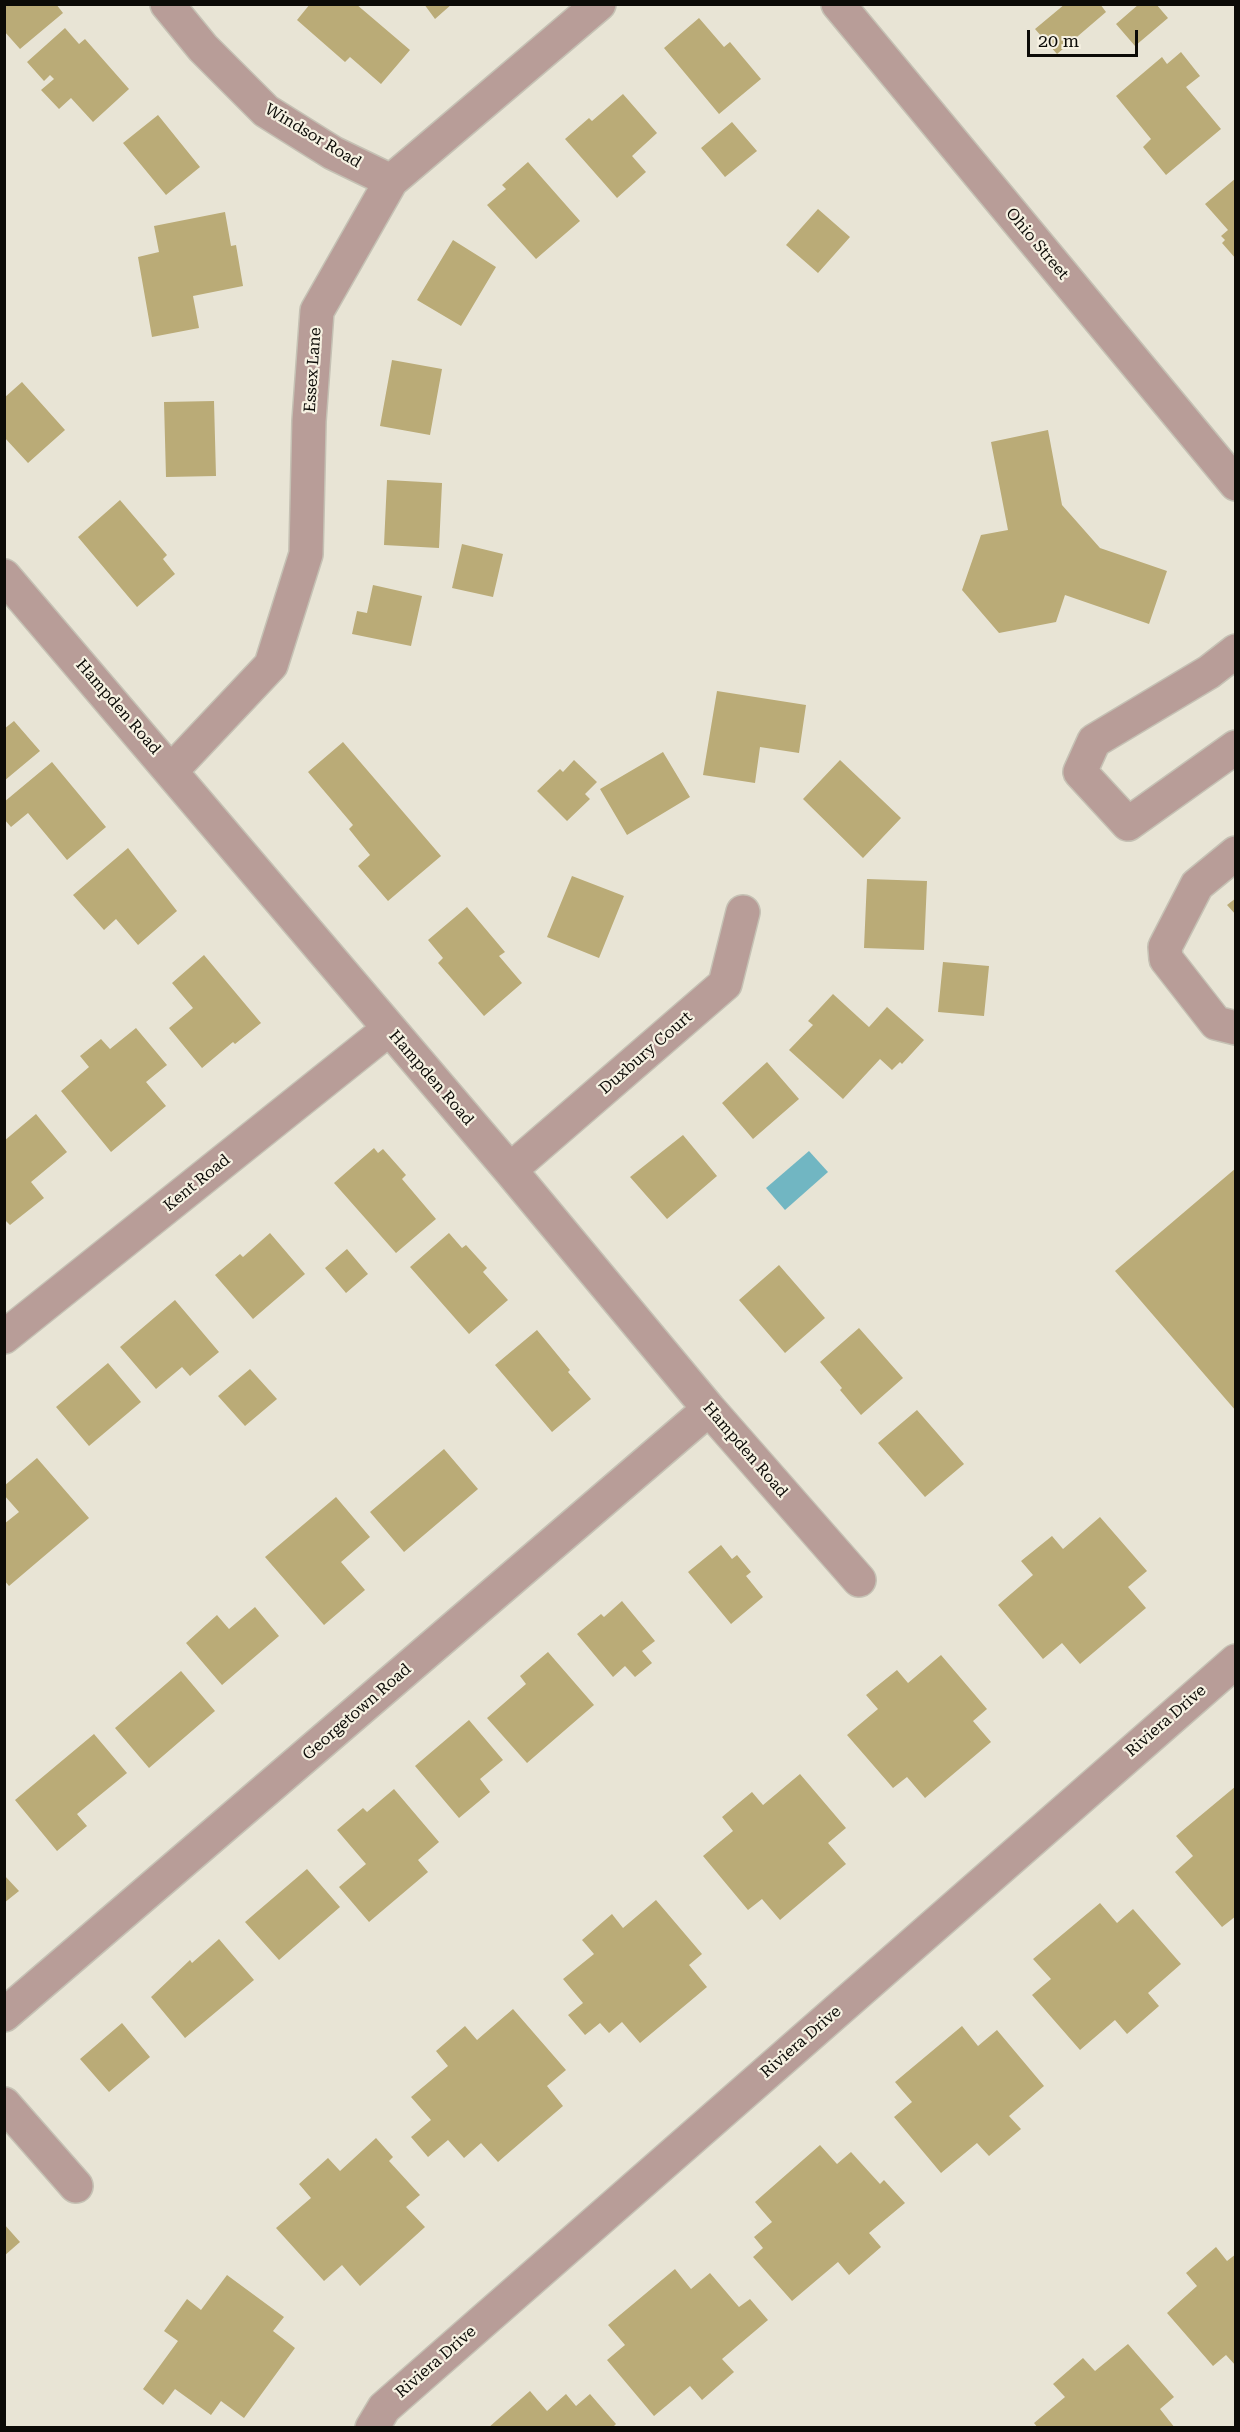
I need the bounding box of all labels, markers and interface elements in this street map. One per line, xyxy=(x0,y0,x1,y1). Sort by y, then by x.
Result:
scale bar xyxy=(1030,18,1141,56)
text: 20 m xyxy=(1038,30,1079,51)
street label: Windsor Road xyxy=(261,100,365,172)
street label: Ohio Street xyxy=(1001,204,1073,284)
street label: Essex Lane xyxy=(300,327,326,413)
street label: Hampden Road xyxy=(72,656,164,758)
street label: Duxbury Court xyxy=(596,1008,696,1098)
street label: Hampden Road xyxy=(385,1027,477,1129)
street label: Kent Road xyxy=(160,1150,234,1216)
street label: Hampden Road xyxy=(699,1399,791,1501)
street label: Georgetown Road xyxy=(299,1660,415,1764)
street label: Riviera Drive xyxy=(1122,1681,1210,1761)
street label: Riviera Drive xyxy=(757,2002,845,2082)
street label: Riviera Drive xyxy=(392,2322,480,2402)

